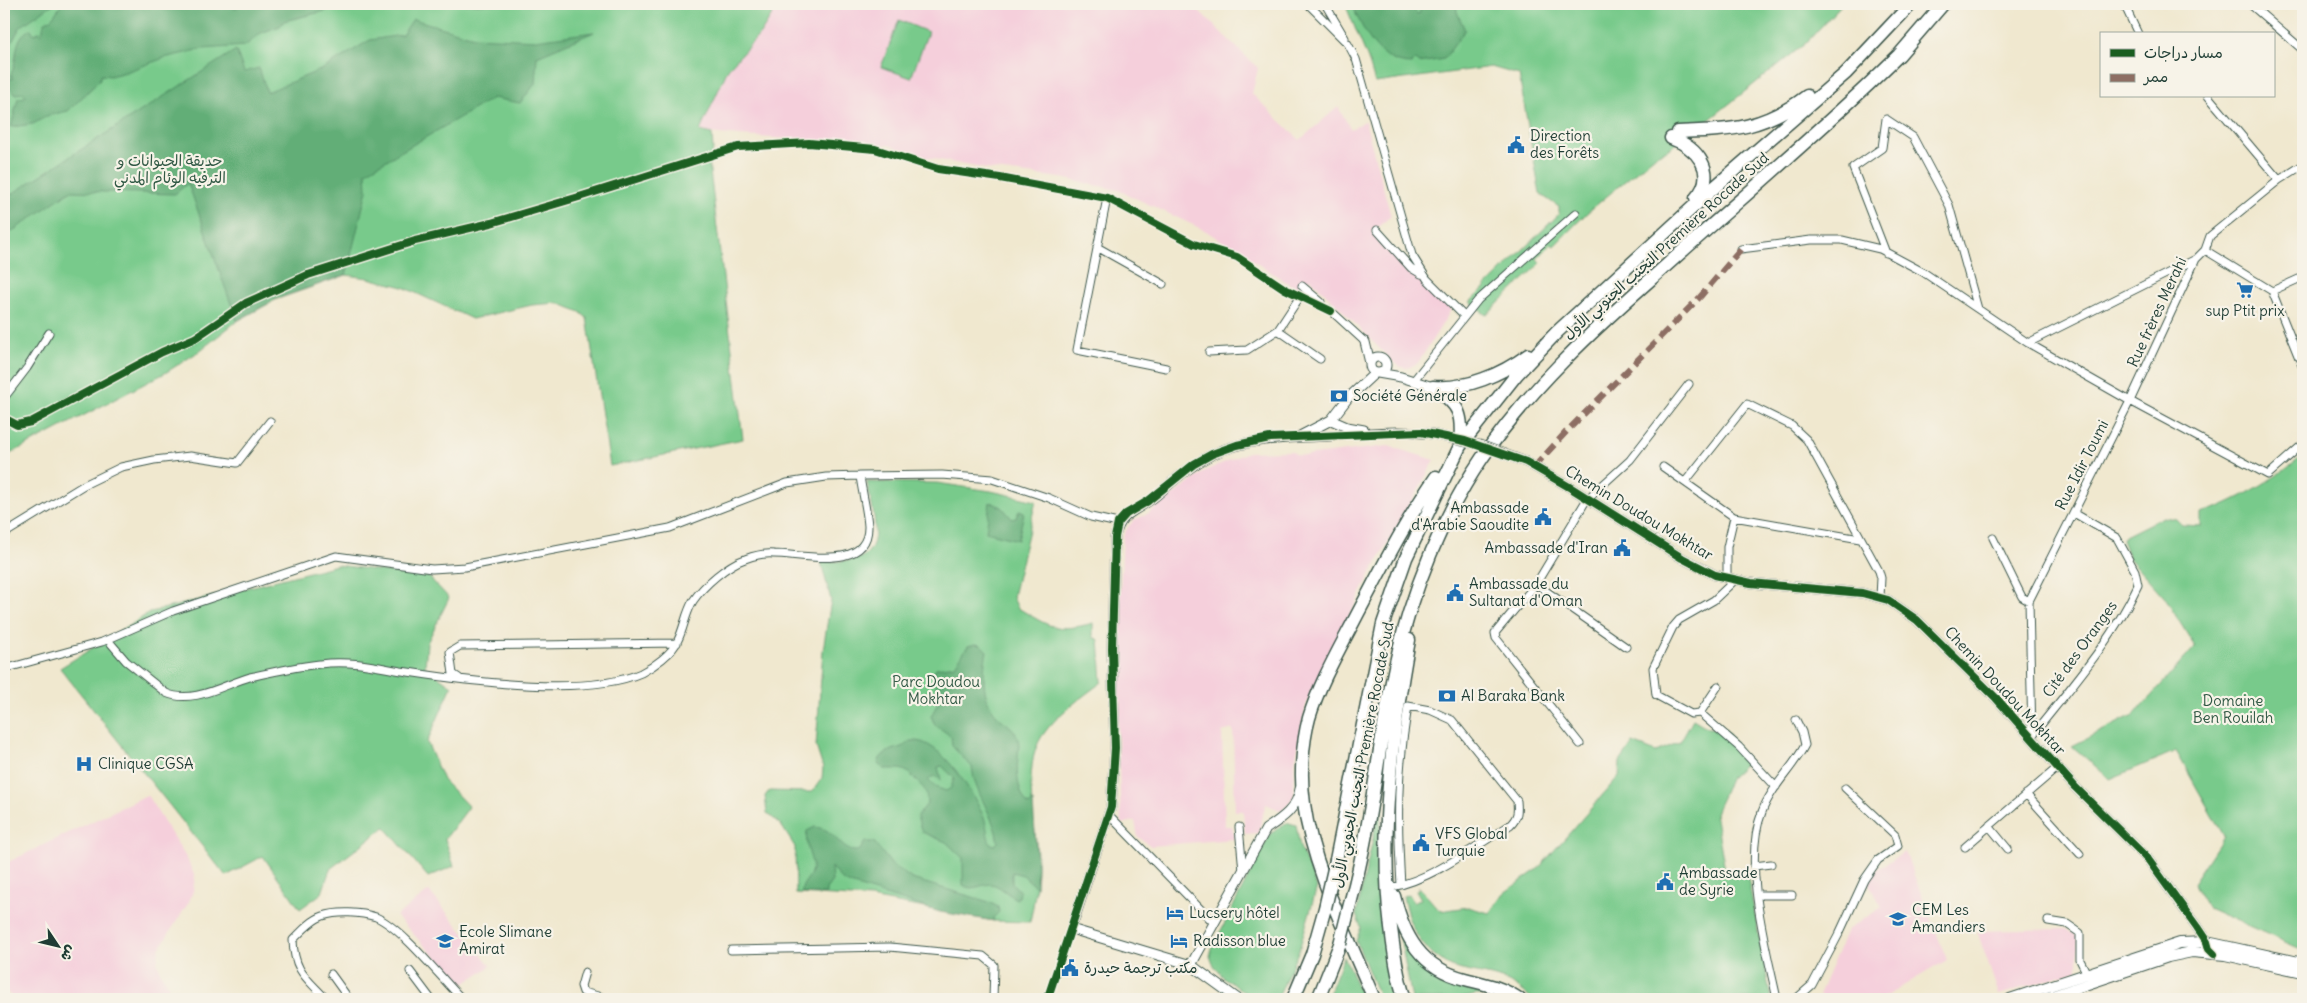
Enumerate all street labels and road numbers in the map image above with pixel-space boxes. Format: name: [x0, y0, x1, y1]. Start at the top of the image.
street label: التجنب الجنوبي الأول Première Rocade Sud: [1559, 148, 1775, 346]
street label: Rue frères Merahi: [2123, 254, 2190, 370]
street label: Rue Idir Toumi: [2051, 417, 2112, 513]
street label: Chemin Doudou Mokhtar: [1562, 461, 1717, 564]
street label: Cité des Oranges: [2038, 596, 2121, 701]
street label: التجنب الجنوبي الأول Première Rocade Sud: [1327, 620, 1402, 890]
street label: Chemin Doudou Mokhtar: [1941, 622, 2070, 759]

